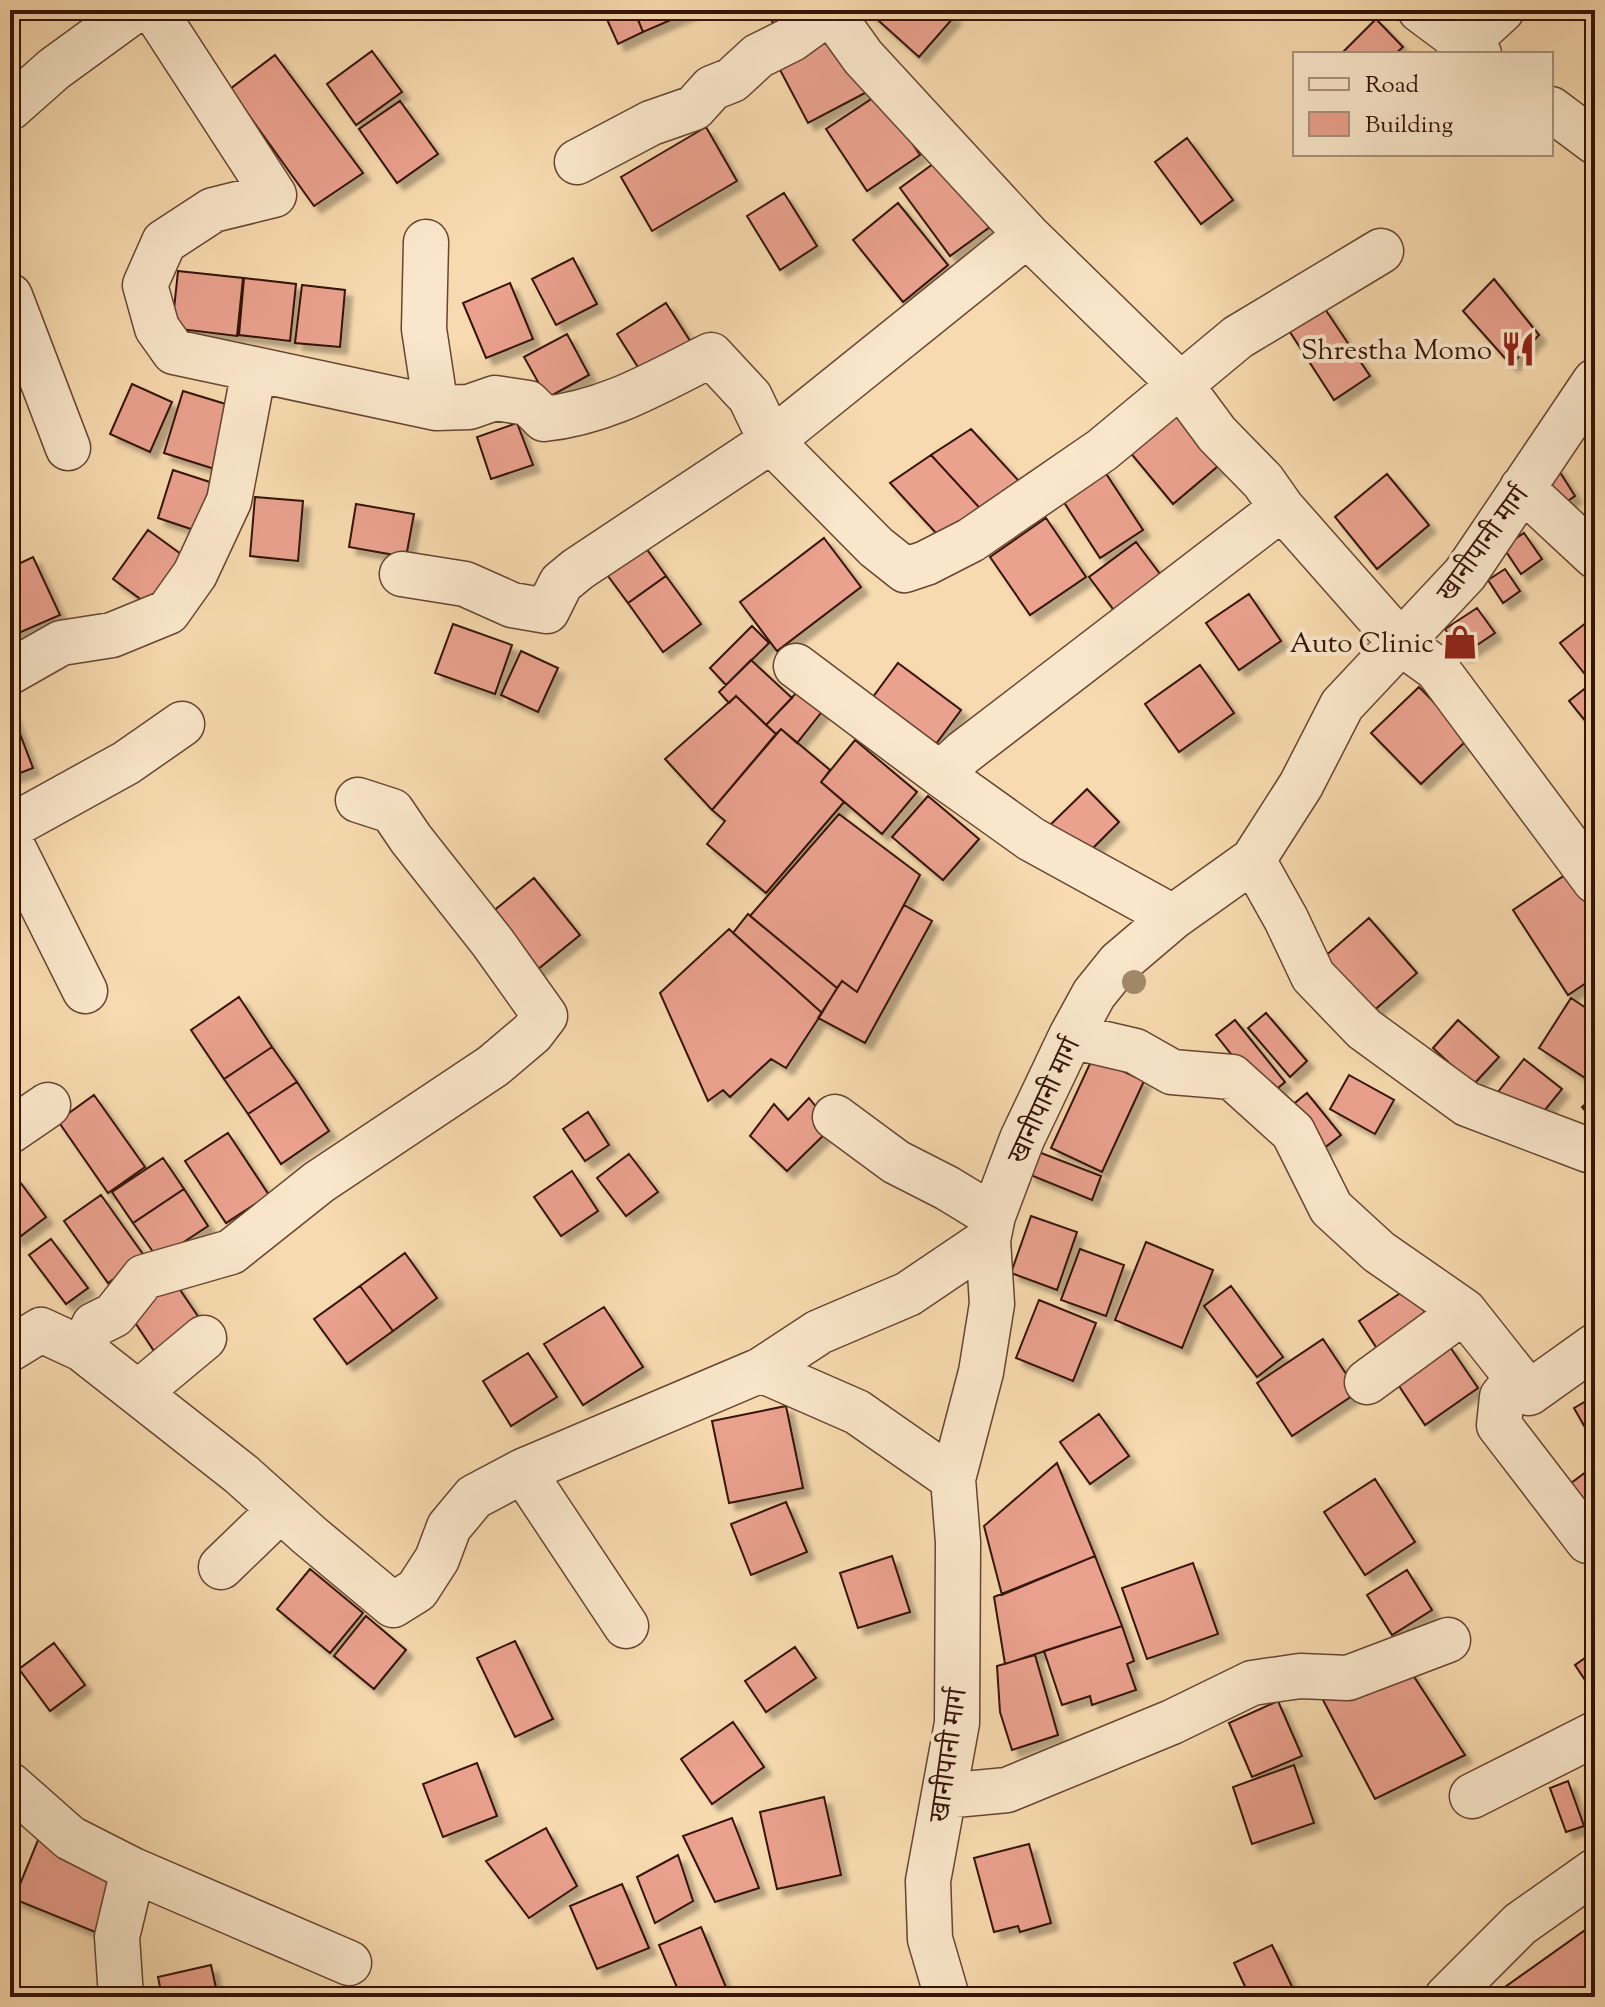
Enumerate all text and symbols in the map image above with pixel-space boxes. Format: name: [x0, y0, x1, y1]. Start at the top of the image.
legend: [1293, 52, 1553, 156]
text: Road: [1365, 69, 1419, 103]
text: Building: [1365, 109, 1454, 143]
restaurant icon: Shrestha Momo: [1499, 330, 1537, 368]
place label: Shrestha Momo: [1301, 332, 1492, 372]
street label: खानीपानी मार्ग: [1428, 478, 1541, 613]
shop icon: Auto Clinic: [1441, 623, 1479, 661]
place label: Auto Clinic: [1290, 625, 1434, 665]
street label: खानीपानी मार्ग: [998, 1031, 1093, 1172]
street label: खानीपानी मार्ग: [921, 1685, 979, 1827]

